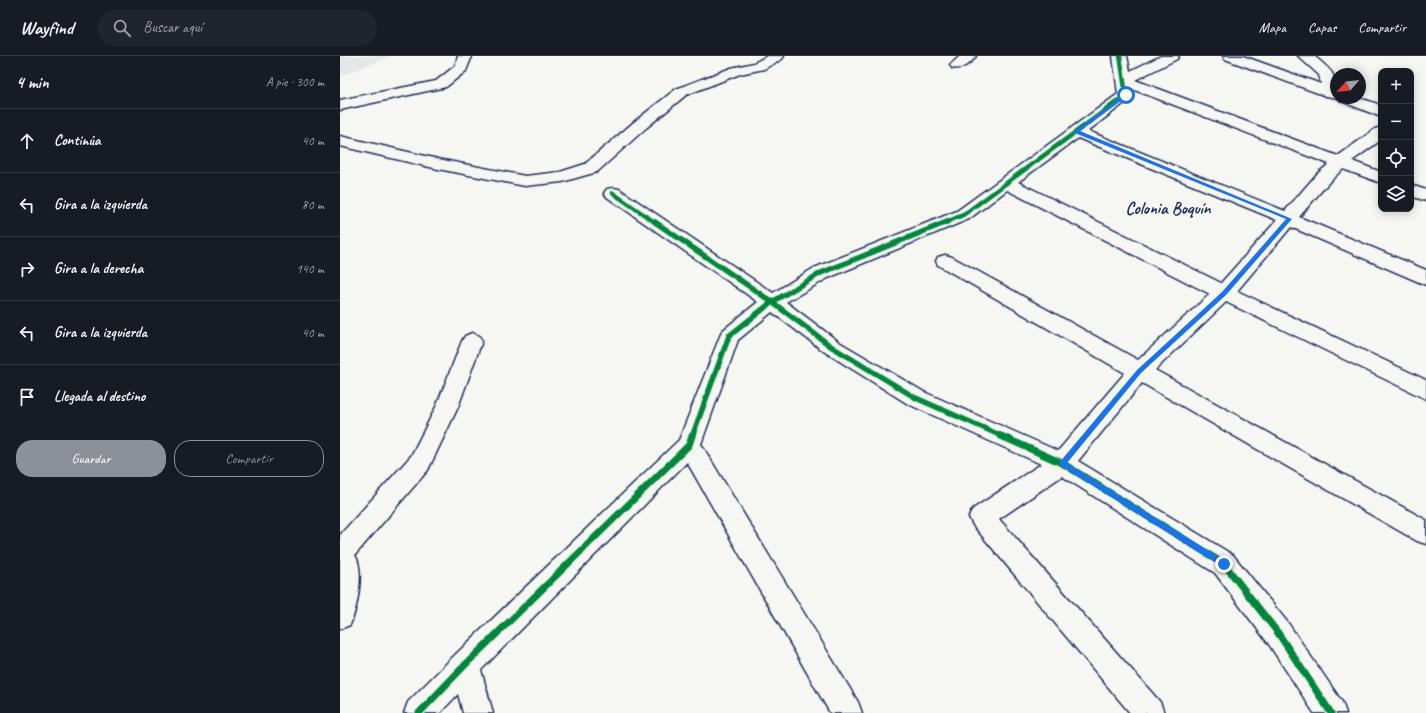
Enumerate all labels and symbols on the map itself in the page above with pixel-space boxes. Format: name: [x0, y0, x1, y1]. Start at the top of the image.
north arrow: [1330, 68, 1366, 104]
route start: [1117, 86, 1135, 104]
district label: Colonia Boquín: [1126, 198, 1212, 219]
route end: [1215, 555, 1233, 573]

